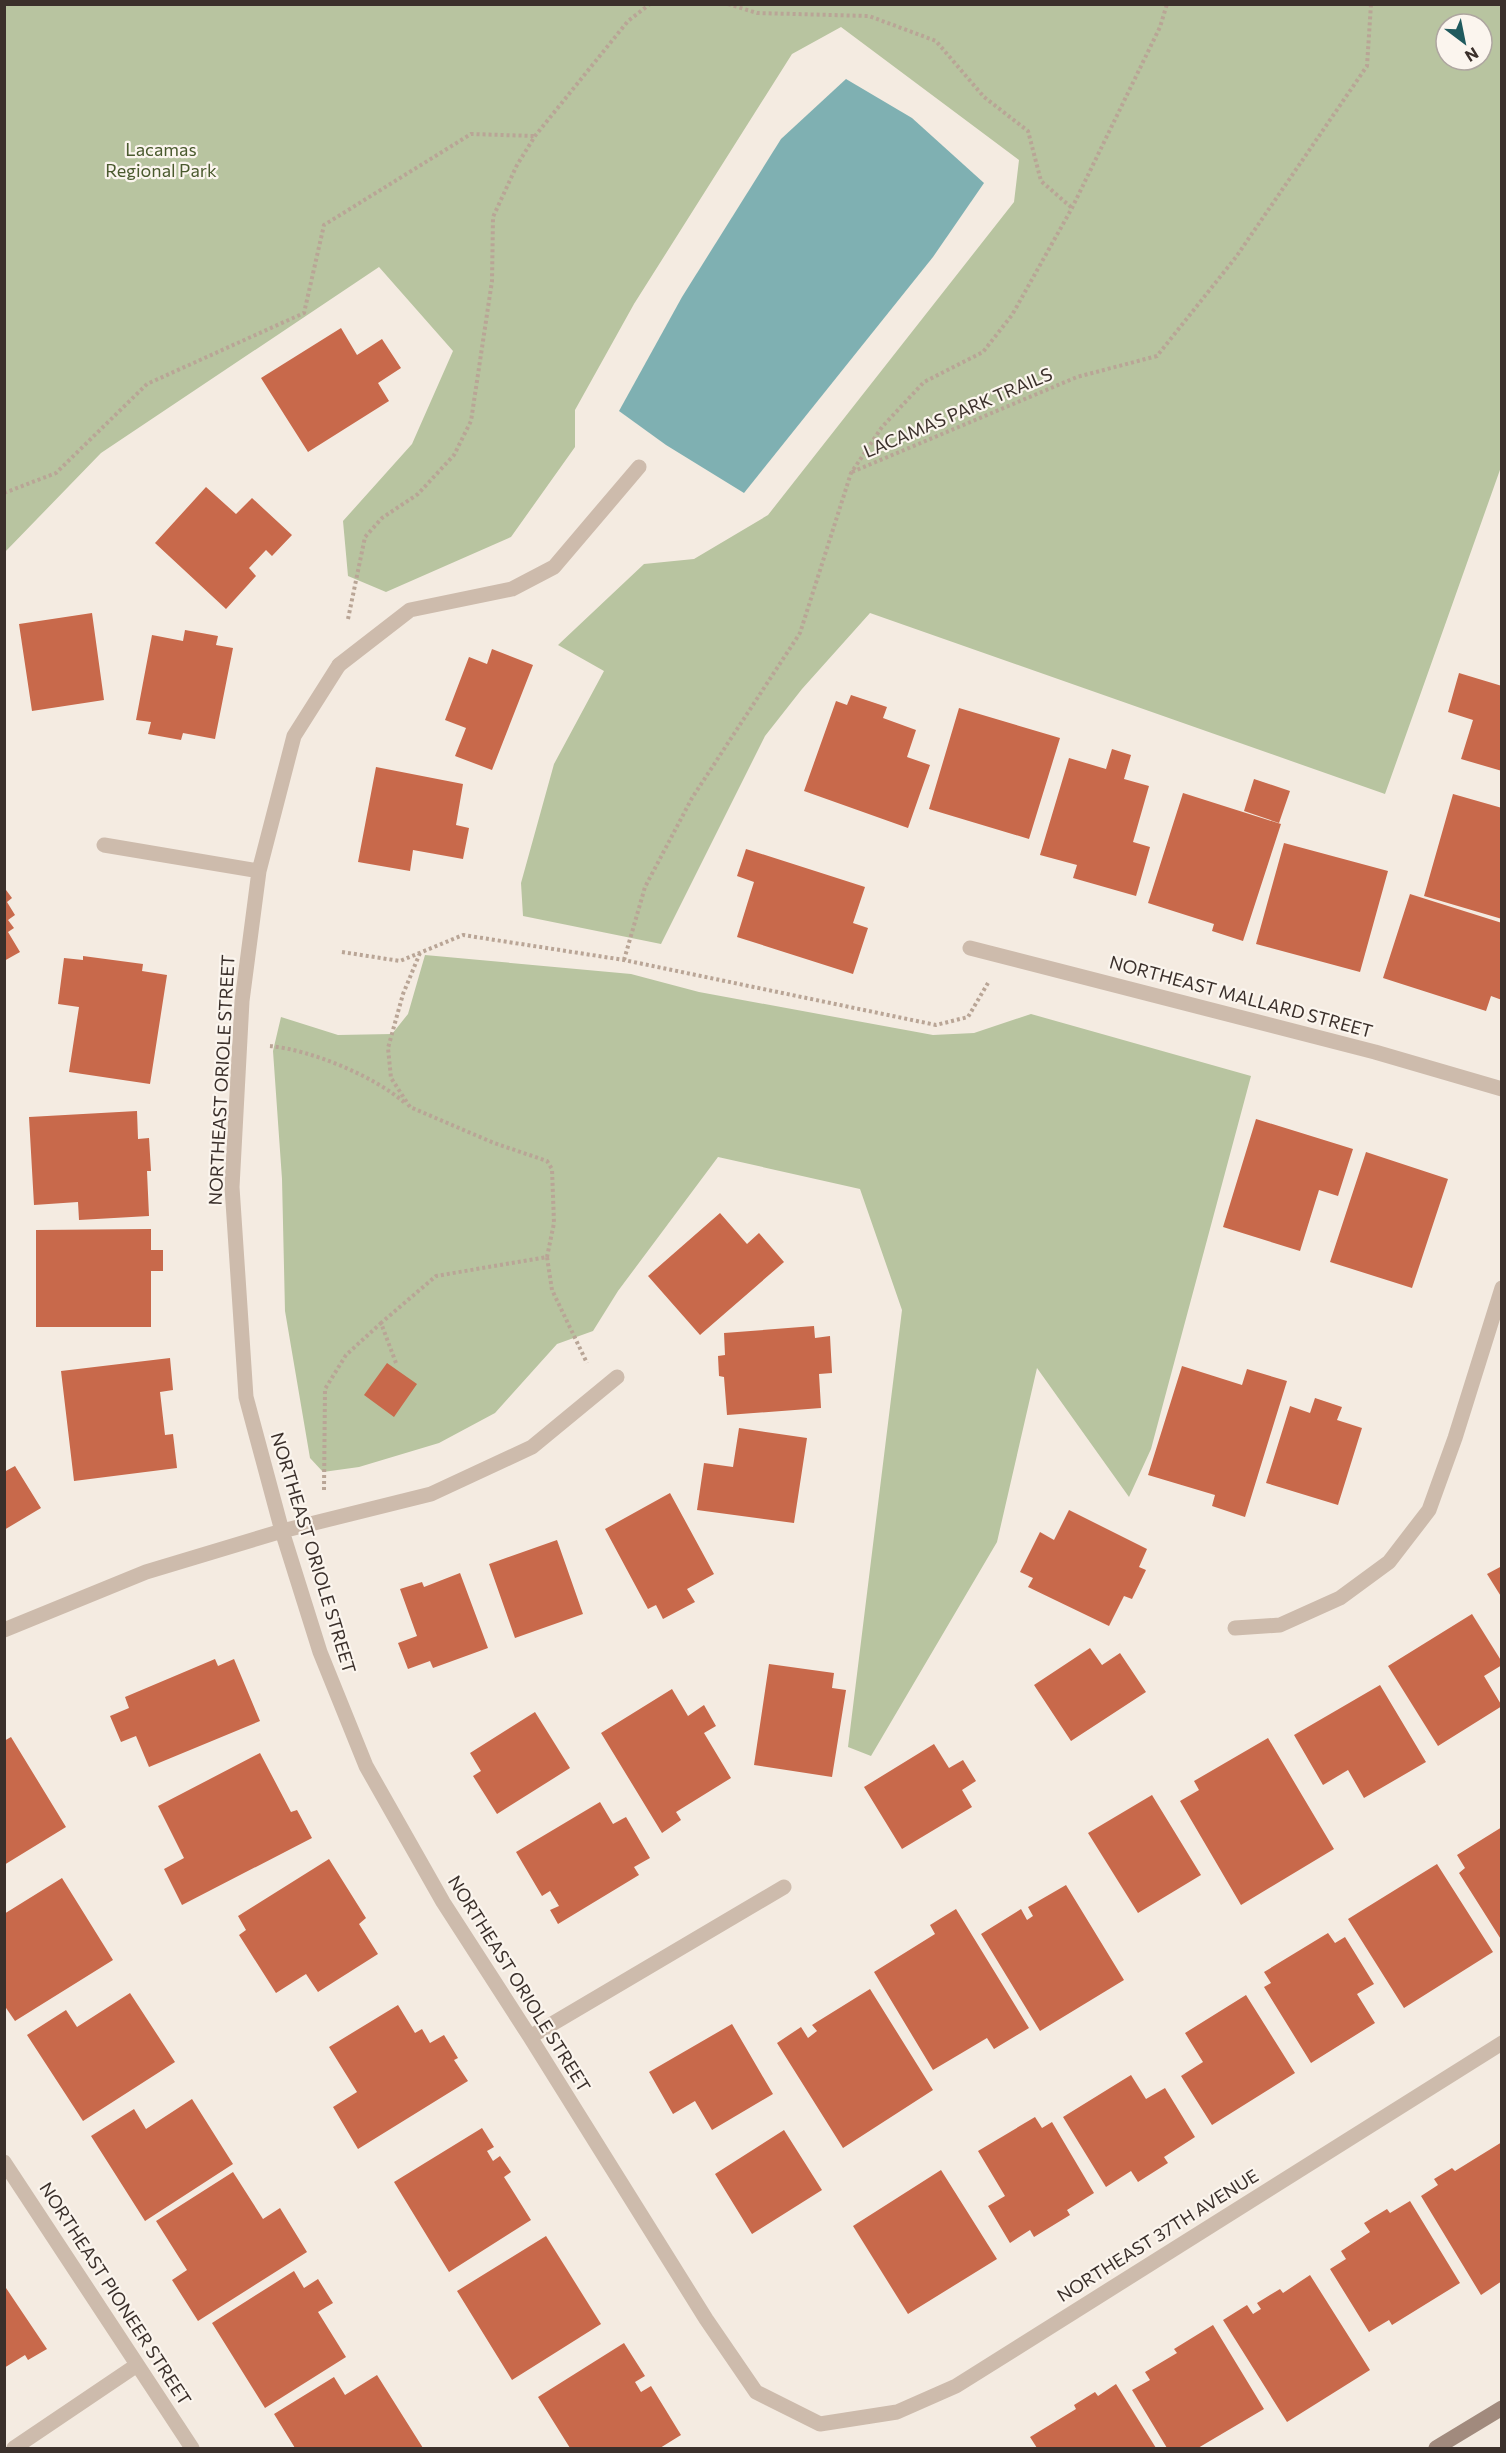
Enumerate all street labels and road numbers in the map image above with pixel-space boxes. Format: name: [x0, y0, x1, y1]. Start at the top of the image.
street label: LACAMAS PARK TRAILS: [860, 362, 1055, 462]
street label: NORTHEAST MALLARD STREET: [1107, 950, 1375, 1042]
street label: NORTHEAST ORIOLE STREET: [203, 954, 239, 1206]
street label: NORTHEAST ORIOLE STREET: [267, 1429, 361, 1676]
street label: NORTHEAST ORIOLE STREET: [444, 1871, 596, 2096]
street label: NORTHEAST 37TH AVENUE: [1053, 2164, 1262, 2306]
street label: NORTHEAST PIONEER STREET: [35, 2178, 196, 2409]

